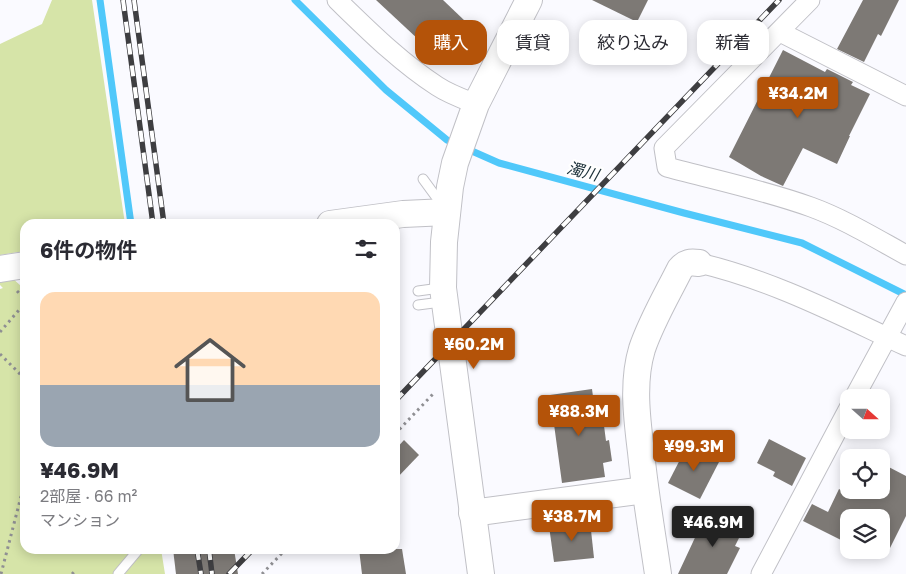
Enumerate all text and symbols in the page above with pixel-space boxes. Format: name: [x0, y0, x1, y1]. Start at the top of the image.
chip: 購入: [415, 20, 487, 65]
chip: 賃貸: [497, 20, 569, 65]
chip: 絞り込み: [579, 20, 687, 65]
chip: 新着: [697, 20, 769, 65]
pin: ¥34.2M: [757, 76, 839, 119]
text: ¥34.2M: [768, 83, 828, 103]
water label: 濁川: [565, 157, 603, 185]
icon: filters: [352, 235, 380, 263]
text: 6件の物件: [40, 237, 137, 263]
icon: home: [165, 325, 255, 415]
pin: ¥60.2M: [433, 328, 515, 370]
text: ¥60.2M: [444, 334, 504, 354]
north arrow: [840, 389, 890, 439]
map controls: [840, 389, 890, 559]
pin: ¥88.3M: [538, 394, 620, 437]
text: ¥88.3M: [549, 401, 609, 421]
pin: ¥99.3M: [653, 430, 735, 472]
text: ¥99.3M: [664, 436, 724, 456]
button: locate: [840, 449, 890, 499]
text: ¥46.9M: [40, 457, 119, 483]
text: 2部屋 · 66 m²: [40, 486, 137, 506]
pin: ¥38.7M: [531, 500, 613, 542]
text: ¥38.7M: [543, 506, 601, 526]
pin: ¥46.9M: [672, 506, 754, 548]
button: layers: [840, 509, 890, 559]
text: マンション: [40, 510, 120, 530]
text: ¥46.9M: [683, 512, 743, 532]

